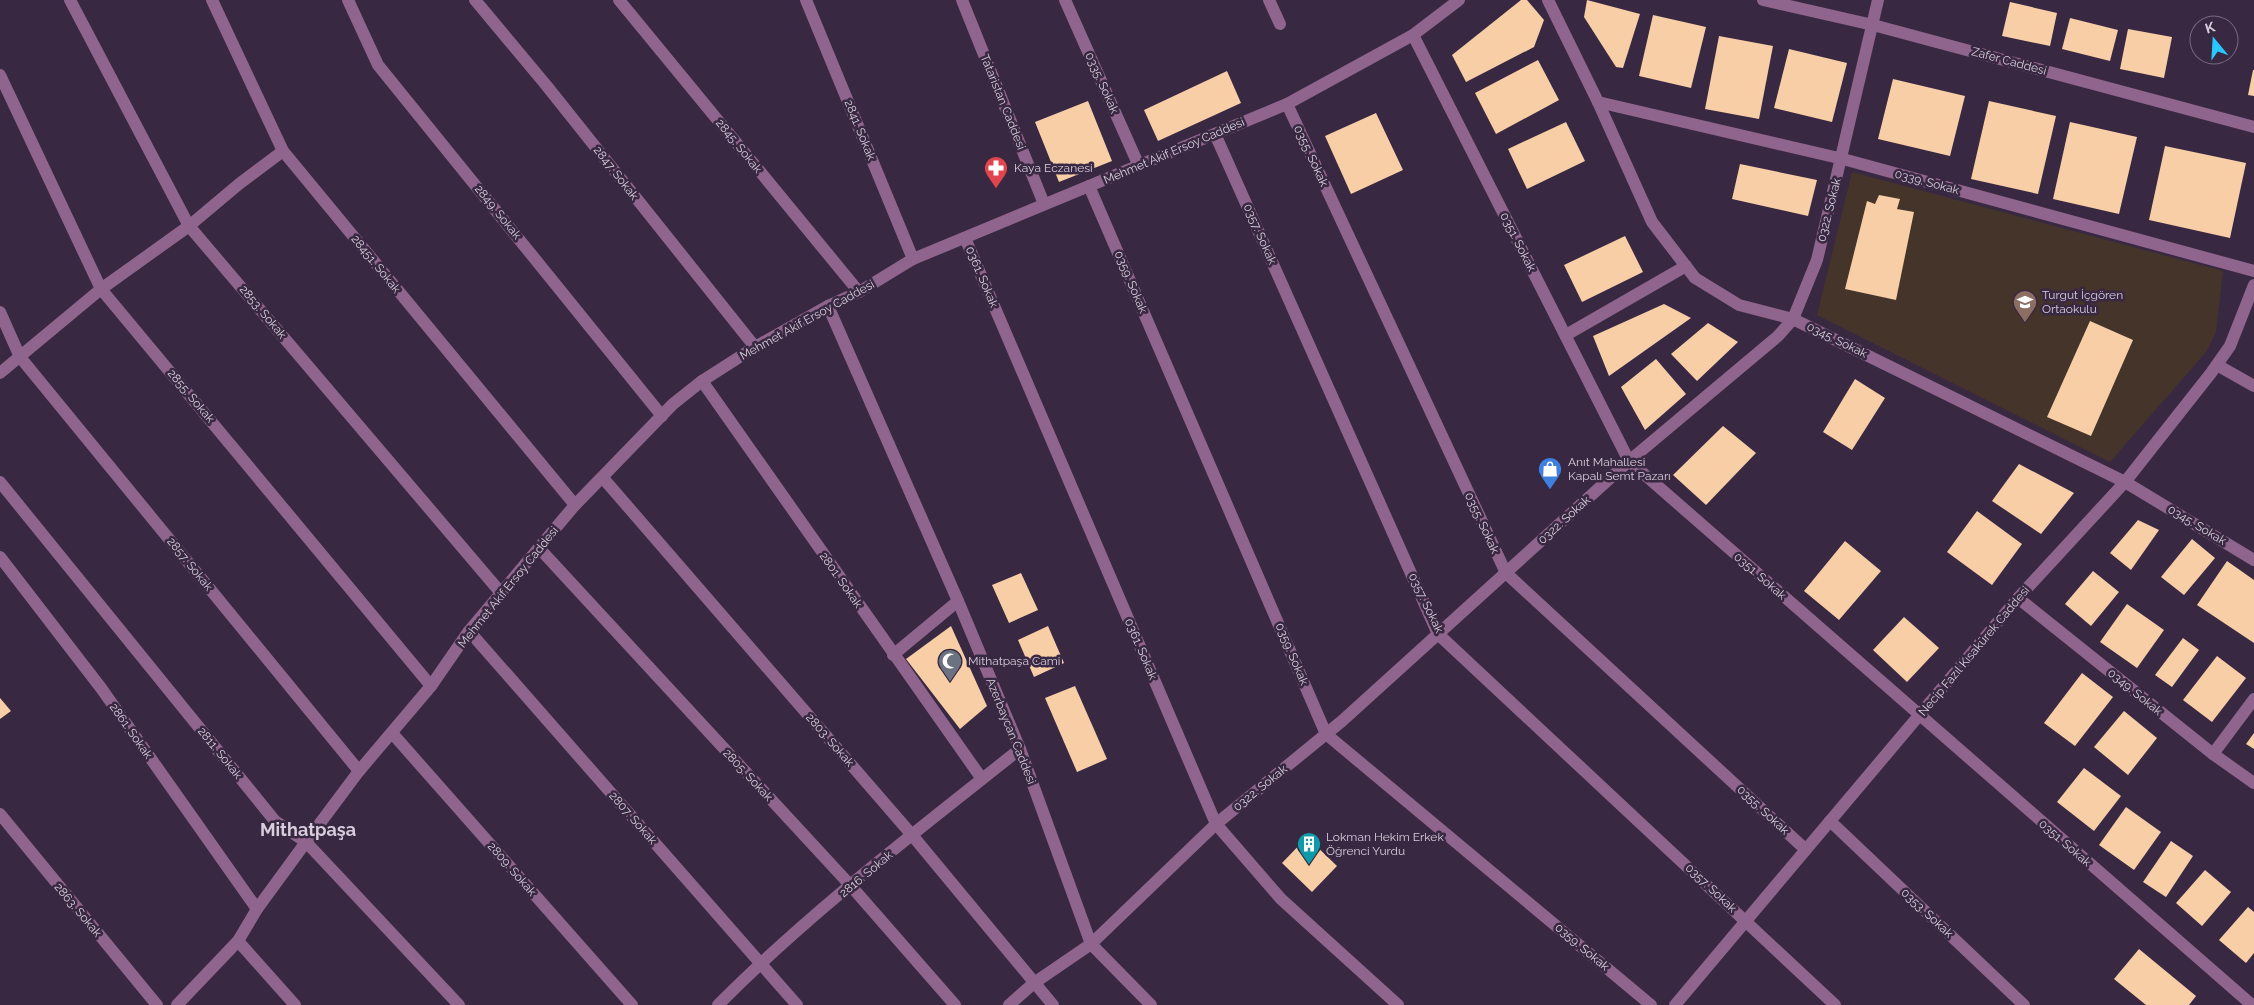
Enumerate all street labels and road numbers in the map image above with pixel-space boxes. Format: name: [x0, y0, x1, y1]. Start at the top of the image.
street label: Zafer Caddesi: [1970, 44, 2048, 78]
street label: 0335. Sokak: [1082, 50, 1122, 116]
street label: Tataristan Caddesi: [977, 52, 1029, 152]
street label: 2841. Sokak: [842, 98, 879, 163]
street label: Mehmet Akif Ersoy Caddesi: [1101, 115, 1247, 187]
street label: 2845. Sokak: [713, 116, 765, 176]
street label: 0355. Sokak: [1291, 123, 1332, 189]
street label: 2847. Sokak: [591, 143, 642, 203]
street label: 0339. Sokak: [1893, 167, 1961, 197]
street label: 0322. Sokak: [1814, 176, 1844, 243]
street label: 2849. Sokak: [472, 182, 525, 243]
street label: 0357. Sokak: [1240, 202, 1280, 267]
street label: 0351. Sokak: [1497, 210, 1539, 274]
street label: 28451. Sokak: [348, 232, 404, 296]
street label: 0361. Sokak: [963, 244, 1001, 310]
street label: 0359. Sokak: [1112, 249, 1151, 316]
street label: Mehmet Akif Ersoy Caddesi: [737, 277, 877, 363]
street label: 2853. Sokak: [237, 282, 290, 342]
street label: 0345. Sokak: [1804, 319, 1870, 361]
street label: 2855. Sokak: [165, 366, 218, 426]
street label: 0355. Sokak: [1462, 490, 1503, 556]
street label: 0322. Sokak: [1535, 493, 1593, 547]
street label: 0345. Sokak: [2165, 502, 2229, 548]
street label: Mehmet Akif Ersoy Caddesi: [455, 524, 561, 650]
street label: 2857. Sokak: [164, 535, 216, 594]
street label: 2801. Sokak: [817, 549, 866, 611]
street label: 0351. Sokak: [1731, 550, 1789, 603]
street label: 0357. Sokak: [1405, 571, 1447, 636]
street label: Necip Fazıl Kısakürek Caddesi: [1916, 583, 2032, 719]
street label: 0361. Sokak: [1122, 616, 1160, 682]
street label: 0359. Sokak: [1273, 621, 1312, 688]
street label: 0349. Sokak: [2105, 666, 2166, 719]
street label: Azerbaycan Caddesi: [983, 676, 1039, 786]
street label: 2861. Sokak: [107, 700, 156, 762]
street label: 2803. Sokak: [803, 710, 857, 770]
street label: 2811. Sokak: [195, 724, 246, 782]
street label: 2805. Sokak: [720, 746, 776, 804]
street label: 0322. Sokak: [1230, 762, 1290, 814]
street label: 0355. Sokak: [1734, 782, 1792, 838]
street label: 2807. Sokak: [606, 789, 660, 848]
street label: 0351. Sokak: [2036, 817, 2094, 870]
street label: 2809. Sokak: [485, 839, 540, 899]
street label: 2816. Sokak: [837, 847, 896, 900]
street label: 0357. Sokak: [1682, 861, 1740, 916]
street label: 2863. Sokak: [51, 880, 105, 940]
street label: 0353. Sokak: [1898, 885, 1956, 941]
street label: 0359. Sokak: [1552, 920, 1612, 974]

